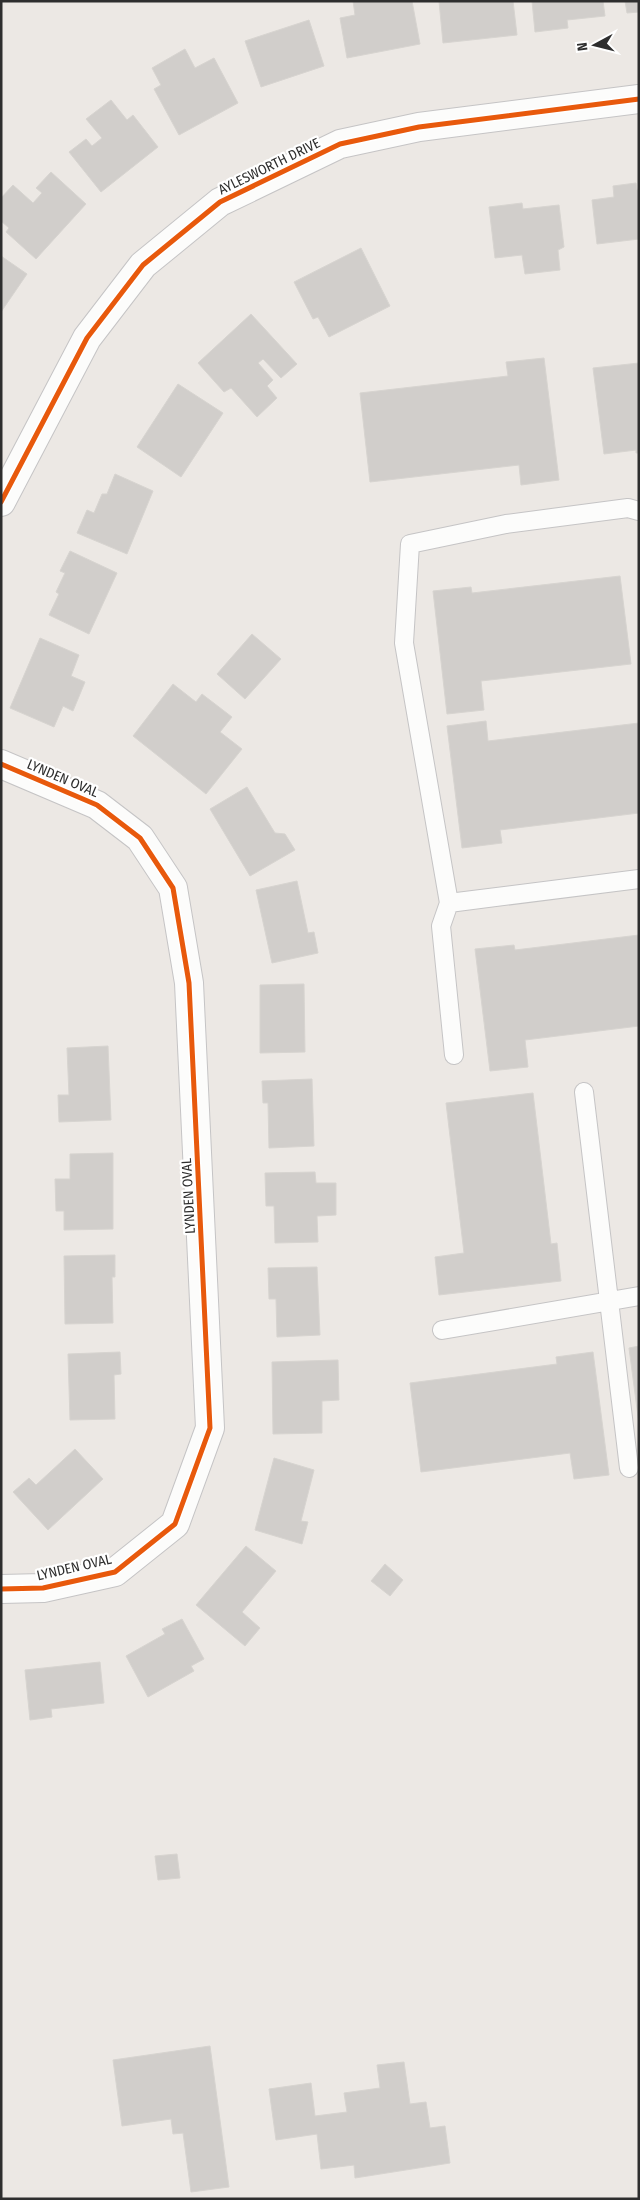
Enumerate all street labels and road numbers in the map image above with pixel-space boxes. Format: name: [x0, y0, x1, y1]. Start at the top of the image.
street label: AYLESWORTH DRIVE: [216, 134, 323, 198]
street label: LYNDEN OVAL: [24, 756, 101, 801]
street label: LYNDEN OVAL: [178, 1158, 199, 1234]
street label: LYNDEN OVAL: [35, 1551, 113, 1584]

